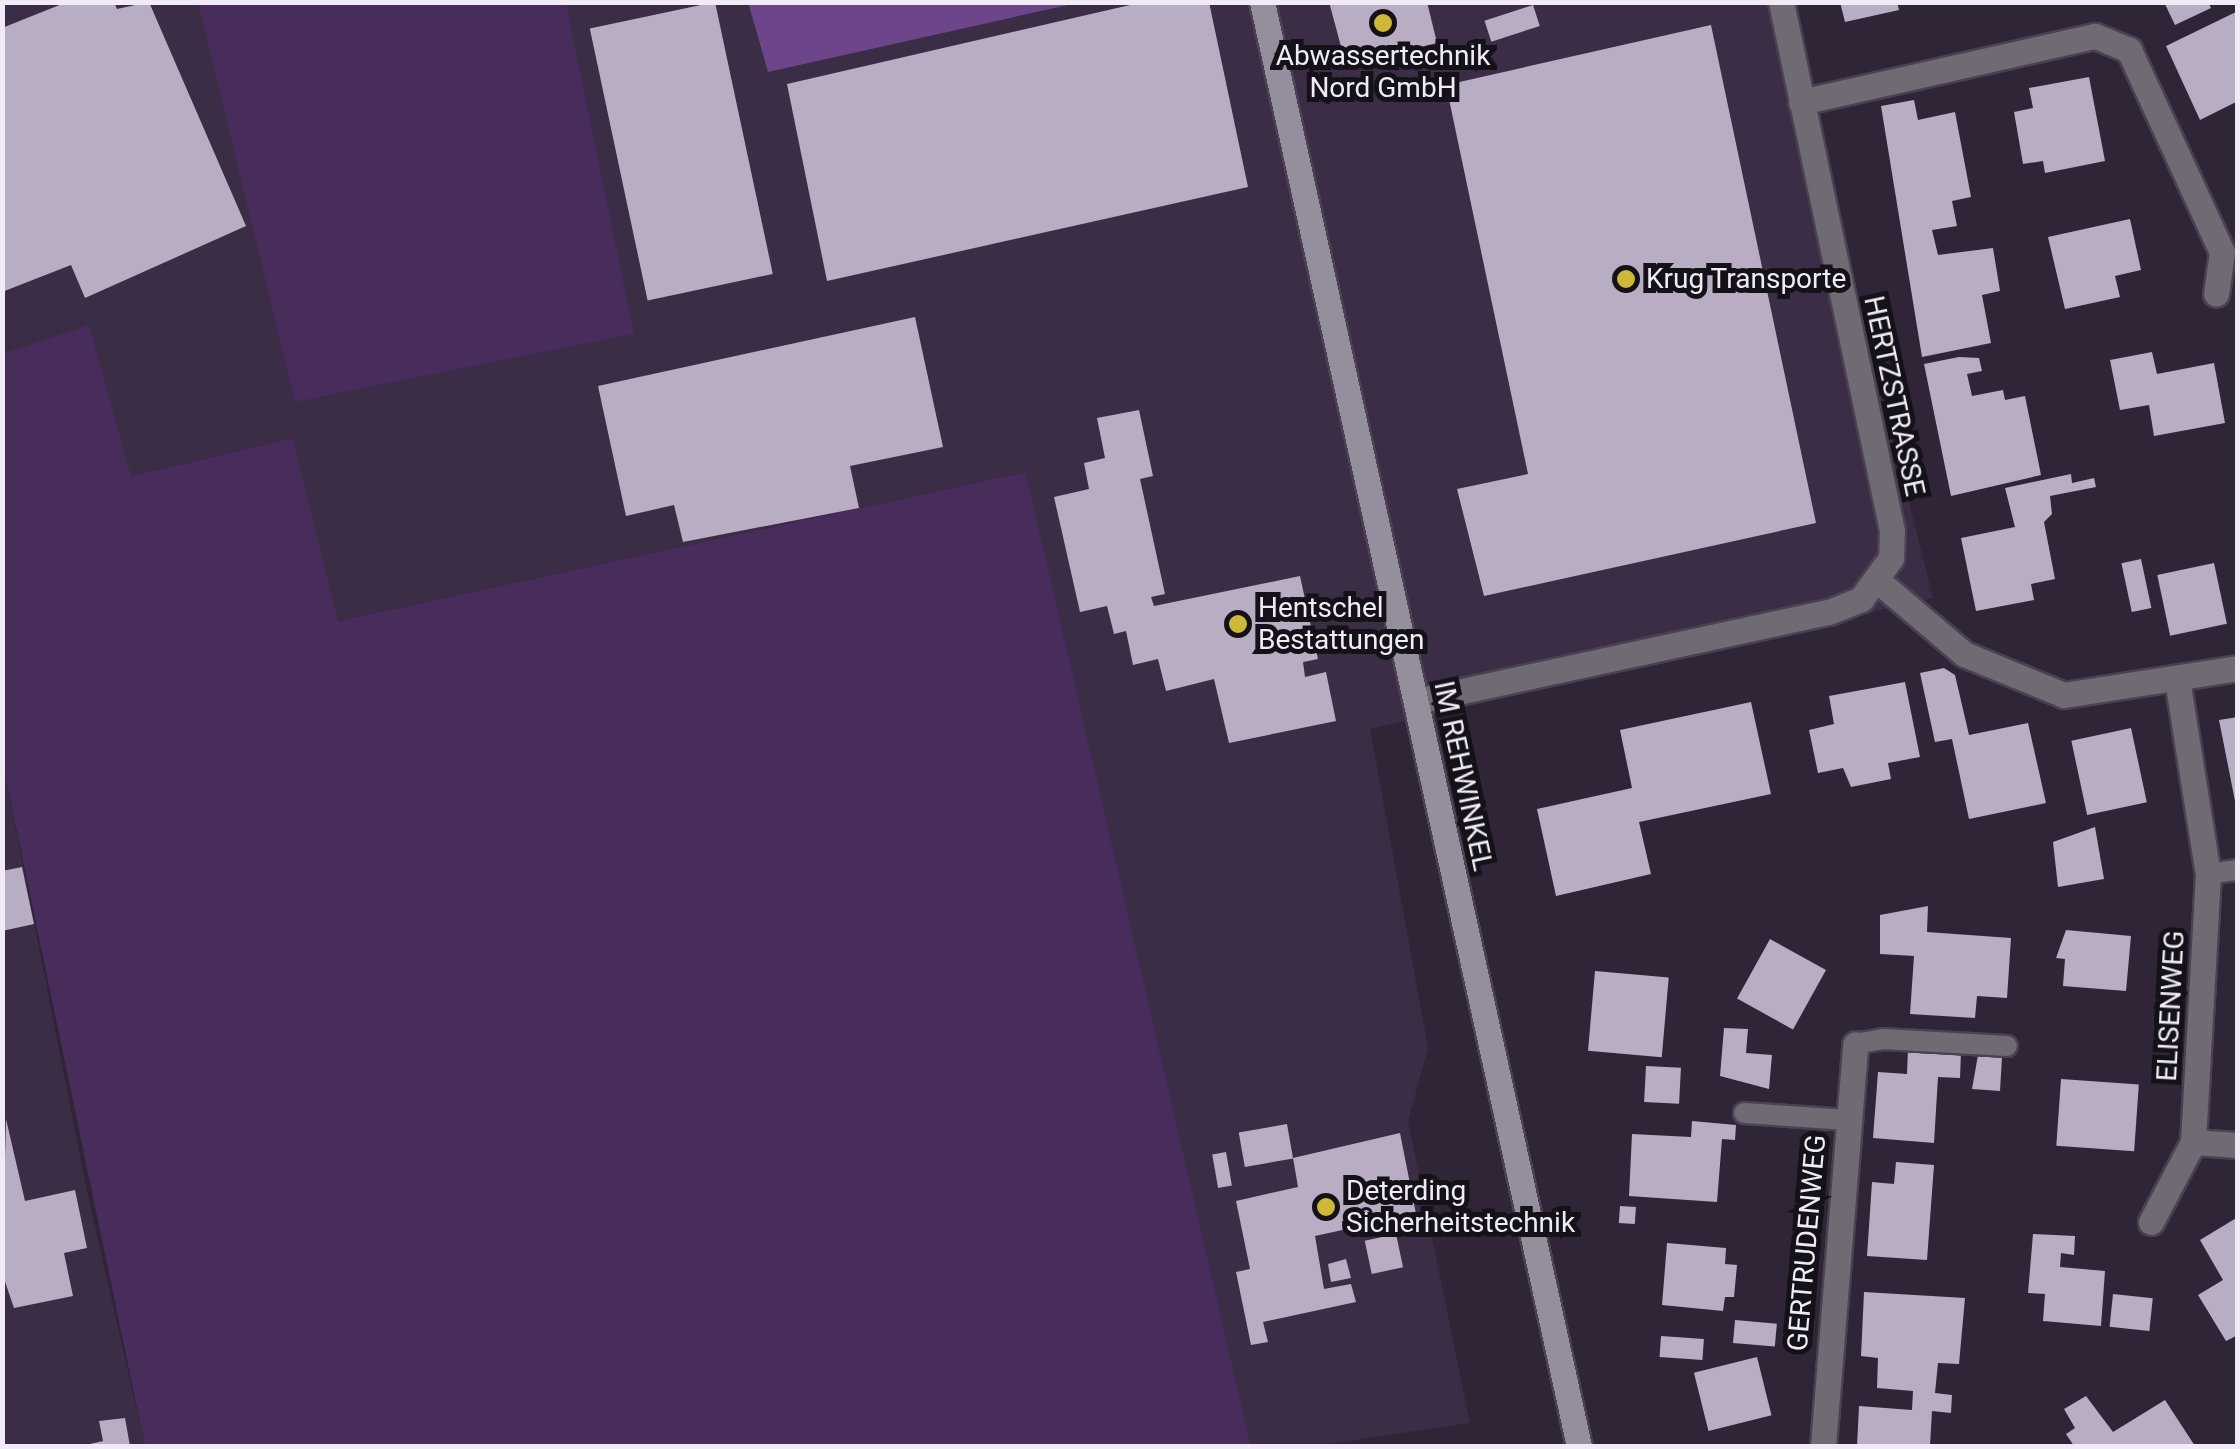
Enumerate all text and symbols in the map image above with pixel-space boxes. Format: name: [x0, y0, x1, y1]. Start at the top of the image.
marker: Abwassertechnik Nord GmbH: [1372, 12, 1394, 34]
place label: Abwassertechnik Nord GmbH: [1276, 39, 1490, 105]
place label: Krug Transporte: [1646, 262, 1847, 296]
marker: Krug Transporte: [1615, 268, 1637, 290]
street label: HERTZSTRASSE: [1856, 293, 1932, 499]
place label: Hentschel Bestattungen: [1258, 591, 1424, 657]
marker: Hentschel Bestattungen: [1227, 613, 1249, 635]
street label: IM REHWINKEL: [1426, 678, 1500, 874]
street label: ELISENWEG: [2150, 930, 2192, 1082]
street label: GERTRUDENWEG: [1781, 1133, 1833, 1353]
place label: Deterding Sicherheitstechnik: [1346, 1174, 1575, 1240]
marker: Deterding Sicherheitstechnik: [1315, 1196, 1337, 1218]

